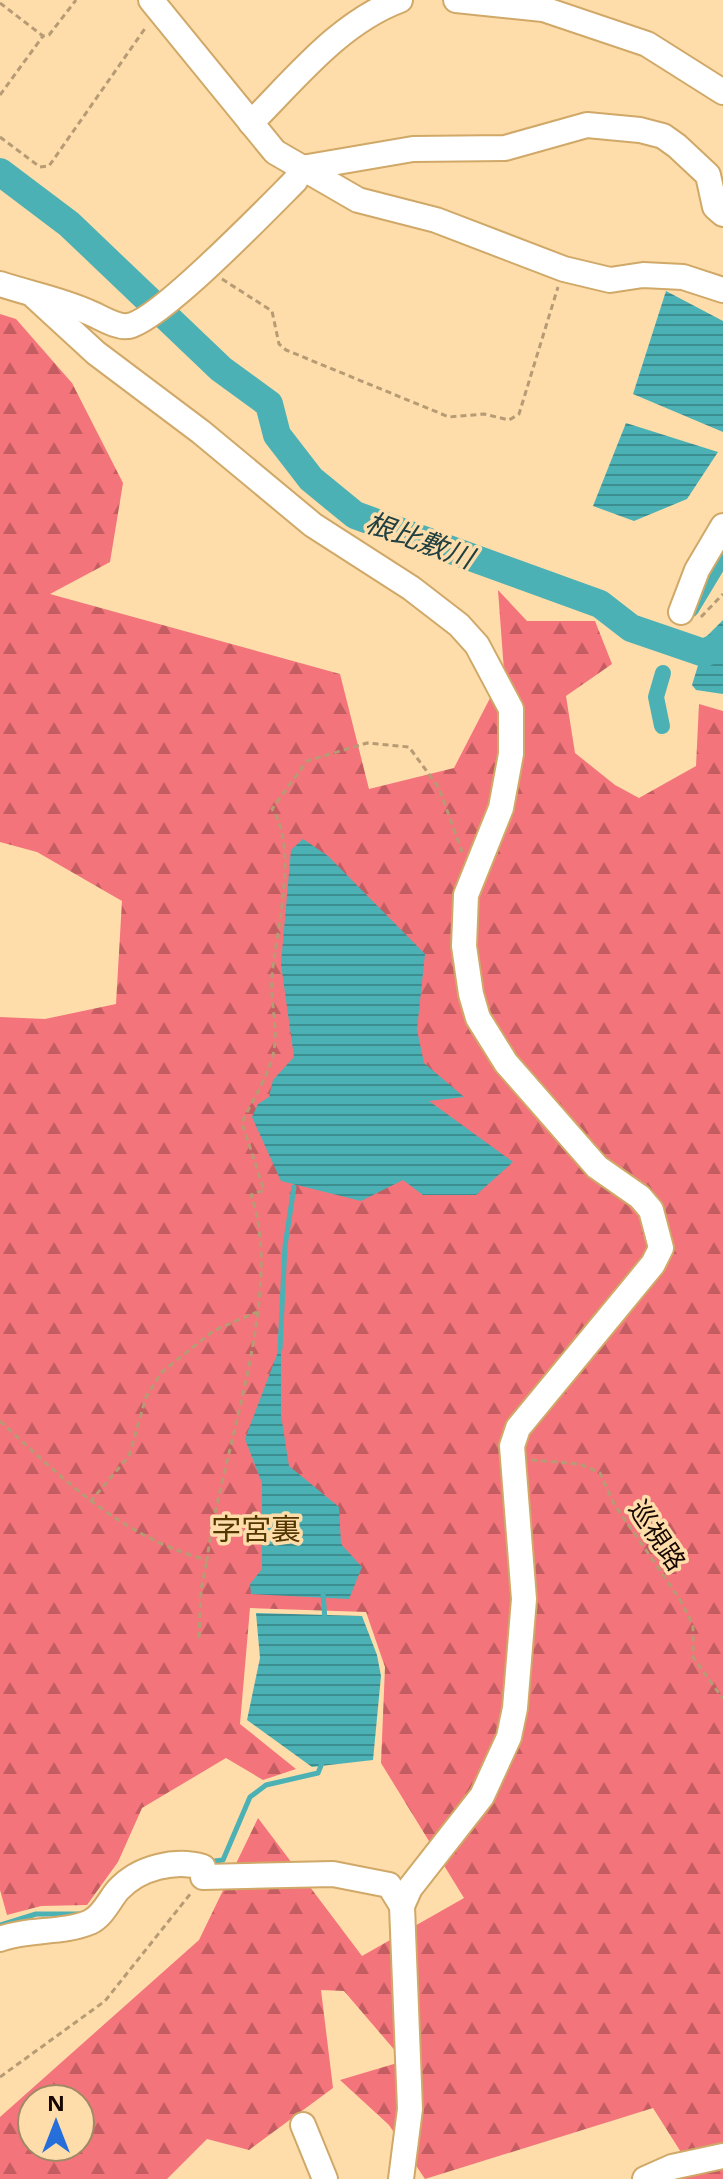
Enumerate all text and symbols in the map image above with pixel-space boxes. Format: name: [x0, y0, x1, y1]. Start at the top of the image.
water label: 根比敷川: [361, 502, 482, 577]
street label: 巡視路: [621, 1493, 695, 1577]
district label: 字宮裏: [211, 1508, 301, 1549]
north arrow: [16, 2083, 96, 2163]
text: N: [47, 2087, 65, 2117]

